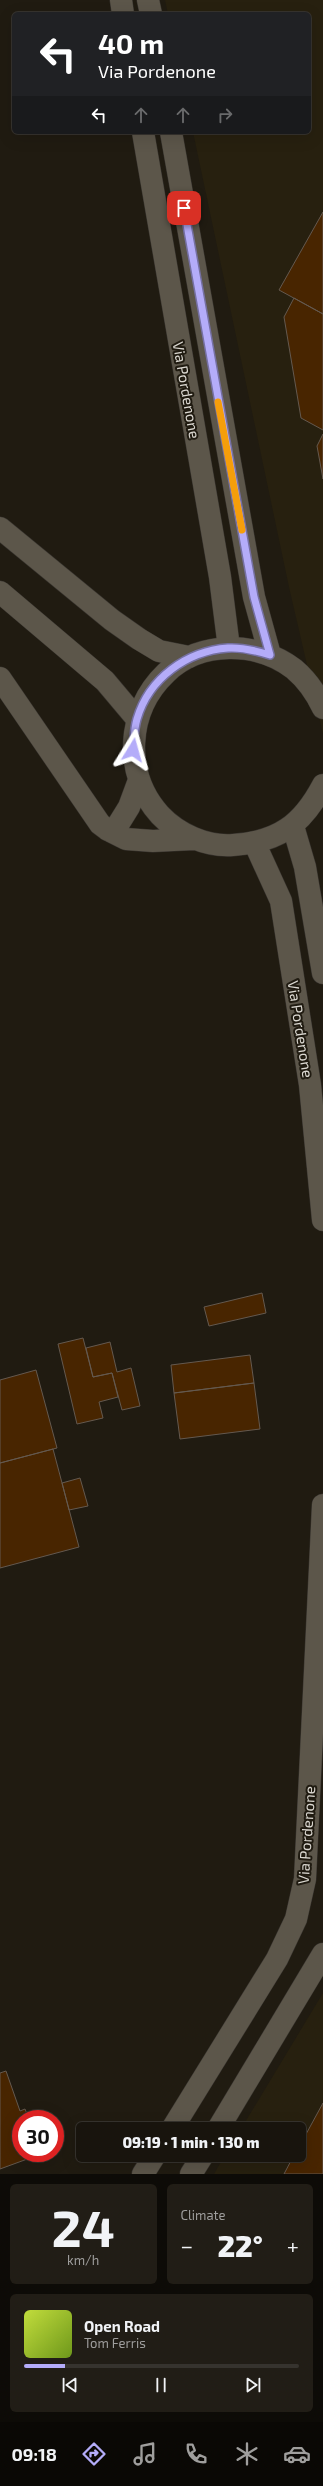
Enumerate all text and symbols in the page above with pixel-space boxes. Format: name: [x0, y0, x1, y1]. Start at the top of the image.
text: 40 m: [98, 26, 164, 60]
icon: left: [32, 28, 84, 80]
text: Via Pordenone: [98, 60, 216, 82]
icon: left: [88, 104, 110, 126]
icon: ahead: [130, 104, 152, 126]
icon: ahead: [172, 104, 194, 126]
icon: right: [214, 104, 236, 126]
pin: [167, 191, 201, 225]
icon: arrive: [173, 197, 195, 219]
street label: Via Pordenone: [170, 340, 204, 440]
position arrow: [112, 729, 154, 771]
street label: Via Pordenone: [284, 979, 318, 1079]
street label: Via Pordenone: [294, 1785, 318, 1885]
speed limit sign: 30: [12, 2110, 64, 2162]
text: 09:19 · 1 min · 130 m: [122, 2133, 260, 2151]
text: 24: [52, 2195, 115, 2257]
text: Climate: [181, 2207, 225, 2223]
text: 22°: [217, 2227, 263, 2263]
text: −: [181, 2232, 193, 2258]
text: +: [287, 2232, 299, 2258]
text: km/h: [67, 2252, 99, 2268]
text: Open Road: [84, 2317, 160, 2335]
text: Tom Ferris: [84, 2335, 146, 2351]
icon: previous: [59, 2374, 81, 2396]
icon: pause: [150, 2374, 172, 2396]
icon: next: [242, 2374, 264, 2396]
icon: directions: [80, 2440, 108, 2468]
icon: music: [131, 2440, 159, 2468]
icon: phone: [182, 2440, 210, 2468]
icon: climate: [233, 2440, 261, 2468]
icon: car: [283, 2440, 311, 2468]
text: 09:18: [11, 2443, 57, 2465]

